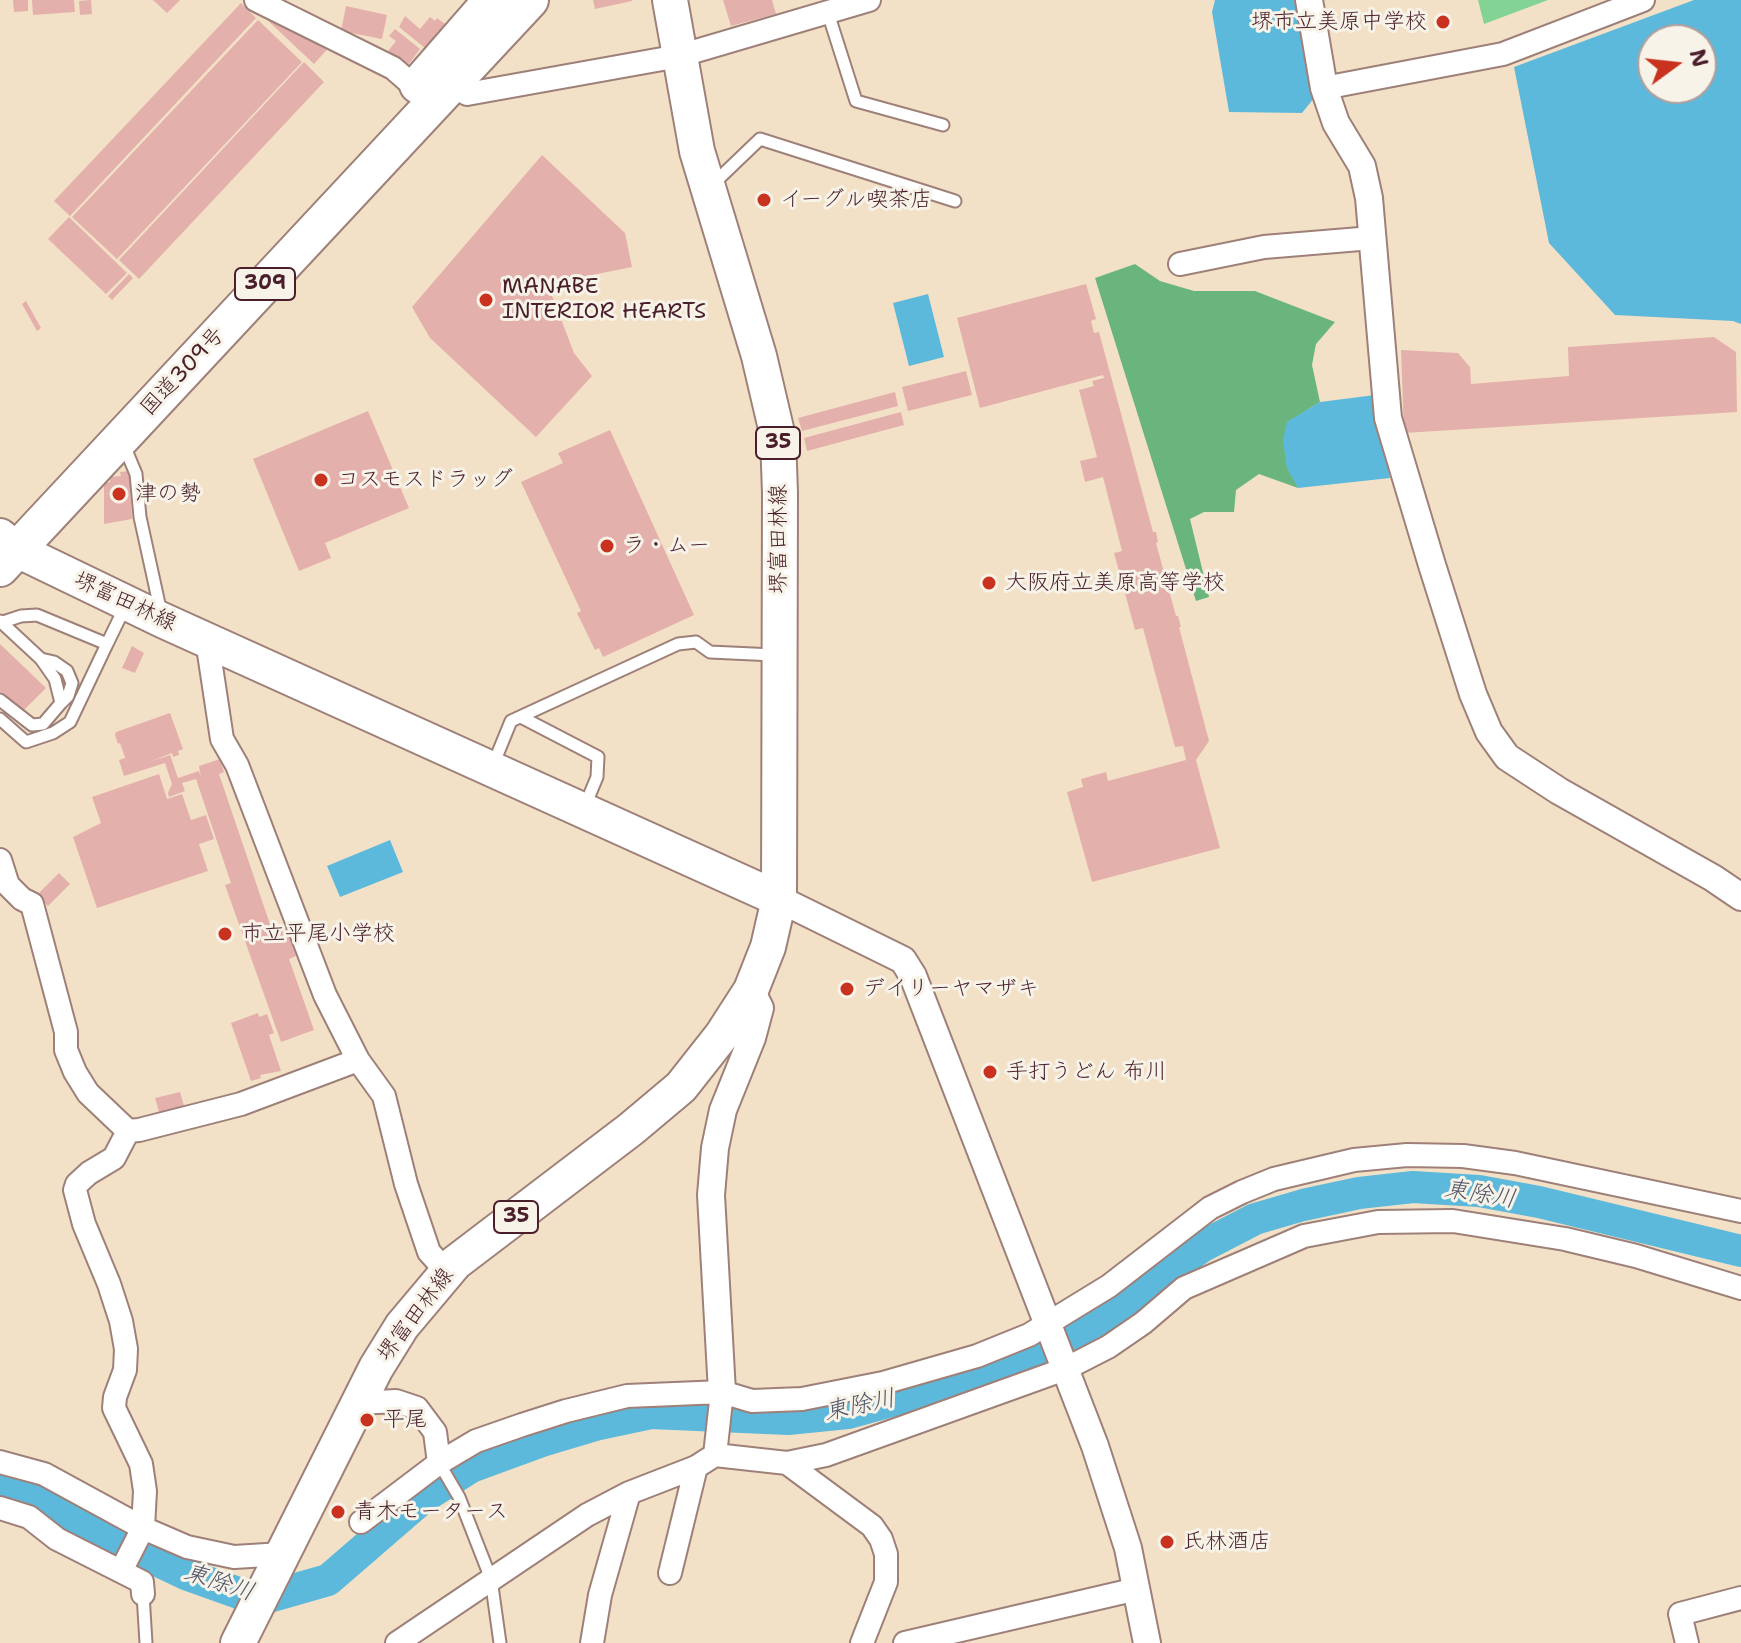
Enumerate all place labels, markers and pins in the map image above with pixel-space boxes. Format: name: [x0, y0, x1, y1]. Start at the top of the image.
place label: 堺市立美原中学校: [1251, 9, 1427, 35]
marker: 堺市立美原中学校: [1434, 13, 1452, 31]
place label: イーグル喫茶店: [780, 187, 932, 213]
marker: イーグル喫茶店: [755, 191, 773, 209]
place label: MANABE INTERIOR HEARTS: [502, 274, 706, 326]
marker: MANABE INTERIOR HEARTS: [477, 291, 495, 309]
place label: コスモスドラッグ: [337, 467, 513, 493]
marker: コスモスドラッグ: [312, 471, 330, 489]
place label: 津の勢: [135, 481, 201, 507]
marker: 津の勢: [110, 485, 128, 503]
place label: ラ・ムー: [623, 533, 710, 559]
marker: ラ・ムー: [598, 537, 616, 555]
place label: 大阪府立美原高等学校: [1005, 570, 1225, 596]
marker: 大阪府立美原高等学校: [980, 574, 998, 592]
place label: 市立平尾小学校: [241, 921, 395, 947]
marker: 市立平尾小学校: [216, 925, 234, 943]
place label: デイリーヤマザキ: [863, 976, 1039, 1002]
marker: デイリーヤマザキ: [838, 980, 856, 998]
place label: 手打うどん 布川: [1006, 1059, 1168, 1085]
marker: 手打うどん 布川: [981, 1063, 999, 1081]
place label: 平尾: [383, 1407, 427, 1433]
marker: 平尾: [358, 1411, 376, 1429]
place label: 青木モータース: [354, 1499, 508, 1525]
marker: 青木モータース: [329, 1503, 347, 1521]
place label: 氏林酒店: [1183, 1529, 1271, 1555]
marker: 氏林酒店: [1158, 1533, 1176, 1551]

